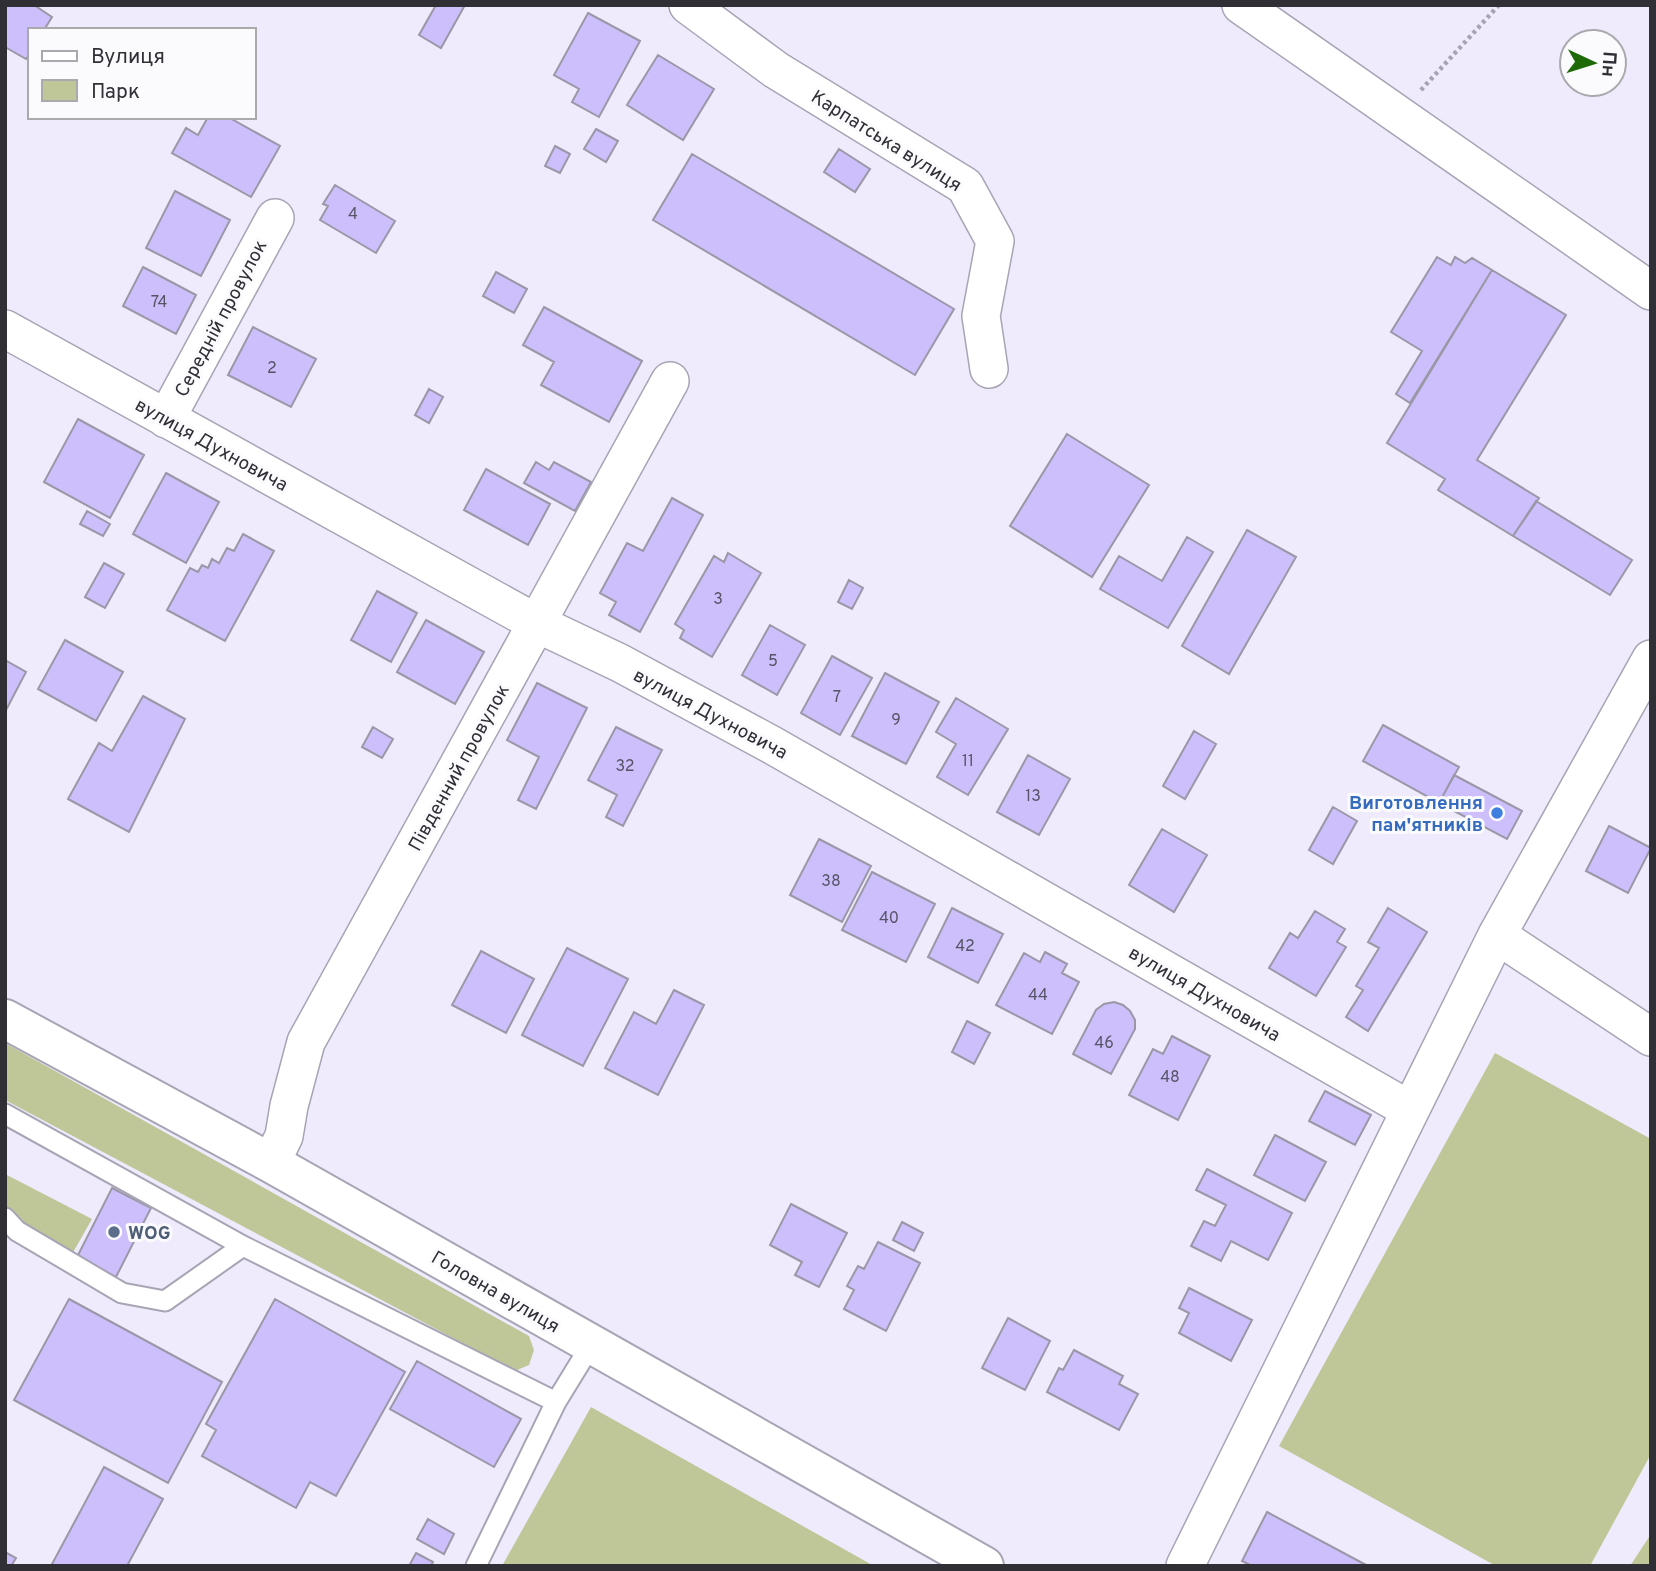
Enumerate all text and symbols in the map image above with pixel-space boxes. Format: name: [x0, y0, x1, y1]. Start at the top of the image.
legend: [28, 28, 256, 119]
north arrow: [1558, 28, 1628, 98]
text: Вулиця: [91, 44, 165, 71]
text: Пн: [1595, 50, 1621, 78]
text: Парк: [91, 79, 140, 106]
street label: Карпатська вулиця: [806, 86, 966, 198]
house number: 4: [348, 205, 358, 225]
street label: Середній провулок: [170, 236, 273, 402]
house number: 74: [151, 293, 167, 313]
house number: 2: [267, 359, 277, 379]
street label: вулиця Духновича: [130, 394, 292, 498]
house number: 3: [713, 590, 723, 610]
house number: 5: [768, 652, 778, 672]
street label: вулиця Духновича: [629, 664, 791, 766]
street label: Південний провулок: [404, 680, 516, 856]
house number: 7: [833, 688, 841, 708]
house number: 9: [891, 711, 901, 731]
house number: 11: [962, 752, 974, 772]
house number: 32: [615, 757, 635, 777]
house number: 13: [1025, 787, 1041, 807]
place label: Виготовлення пам'ятників: [1349, 792, 1483, 838]
marker: Виготовлення пам'ятників: [1489, 805, 1505, 821]
house number: 38: [821, 872, 841, 892]
house number: 40: [879, 909, 899, 929]
house number: 42: [955, 937, 975, 957]
street label: вулиця Духновича: [1124, 941, 1284, 1048]
house number: 44: [1028, 986, 1048, 1006]
house number: 46: [1094, 1034, 1114, 1054]
house number: 48: [1160, 1068, 1180, 1088]
place label: WOG: [128, 1222, 171, 1246]
marker: WOG: [106, 1224, 122, 1240]
street label: Головна вулиця: [427, 1246, 563, 1339]

